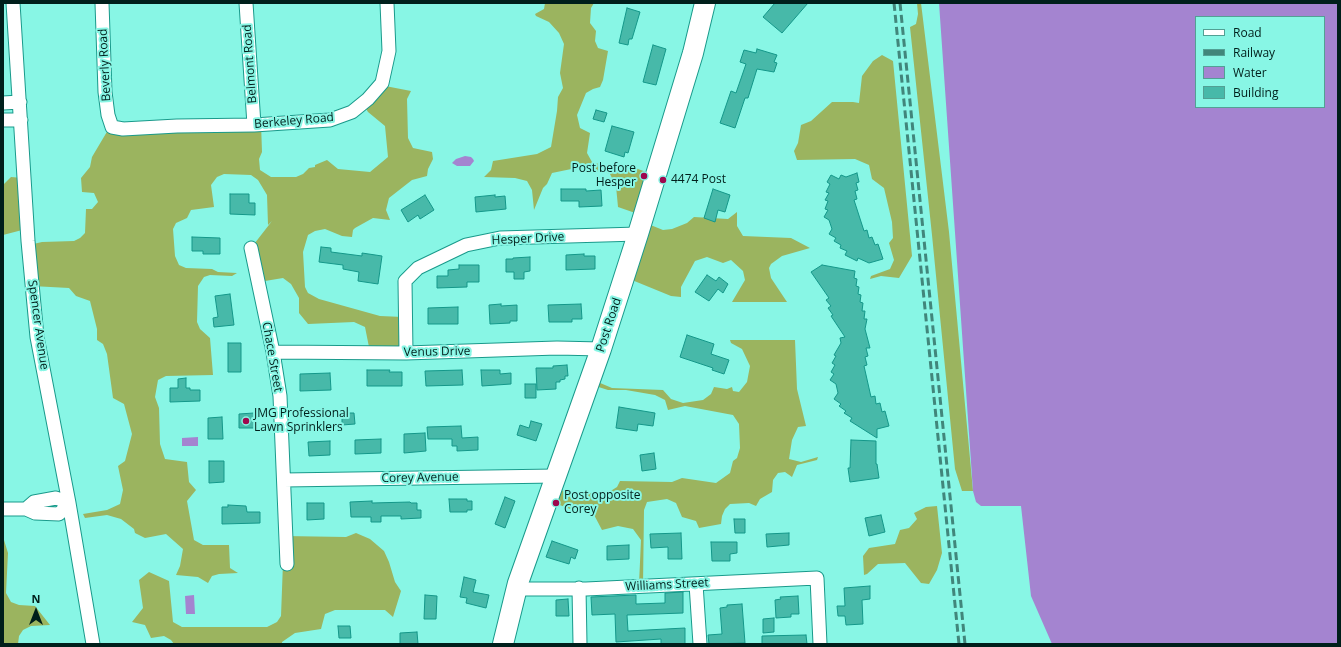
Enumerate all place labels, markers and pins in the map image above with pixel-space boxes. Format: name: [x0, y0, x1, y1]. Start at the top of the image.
place label: Post before Hesper: [571, 162, 636, 190]
marker: Post before Hesper: [639, 171, 649, 181]
place label: 4474 Post: [671, 173, 726, 187]
marker: 4474 Post: [658, 175, 668, 185]
place label: JMG Professional Lawn Sprinklers: [254, 407, 349, 435]
marker: JMG Professional Lawn Sprinklers: [241, 416, 251, 426]
place label: Post opposite Corey: [564, 489, 640, 517]
marker: Post opposite Corey: [551, 498, 561, 508]

